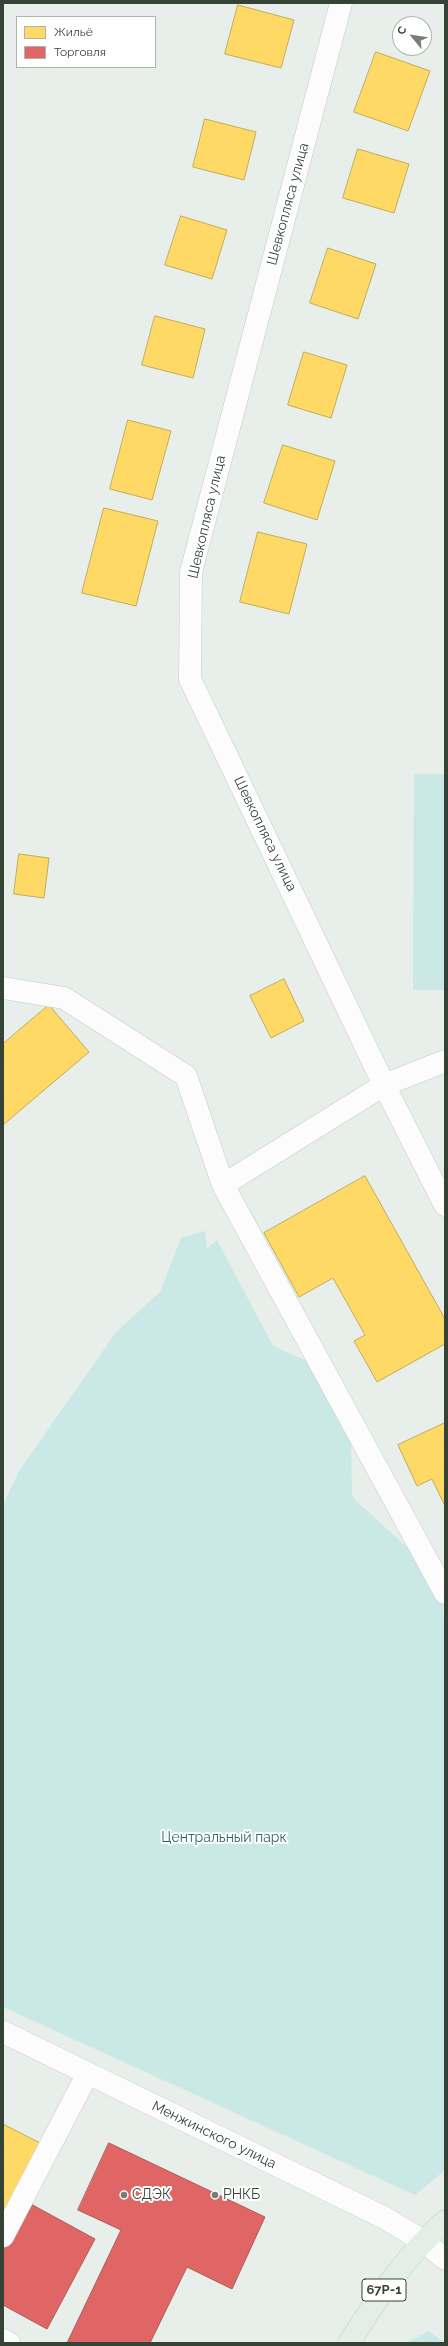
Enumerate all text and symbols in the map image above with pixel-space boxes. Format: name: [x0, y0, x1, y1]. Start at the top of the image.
legend: [16, 16, 156, 68]
north arrow: [392, 16, 432, 56]
text: С: [394, 24, 409, 37]
text: Жильё: [54, 25, 93, 39]
text: Торговля: [54, 45, 106, 59]
street label: Шевкопляса улица: [264, 141, 312, 267]
street label: Шевкопляса улица: [185, 454, 229, 580]
street label: Шевкопляса улица: [230, 774, 300, 894]
park label: Центральный парк: [161, 1830, 287, 1846]
street label: Менжинского улица: [149, 2098, 279, 2172]
place label: СДЭК: [132, 2187, 171, 2203]
place label: РНКБ: [223, 2187, 260, 2203]
marker: СДЭК: [119, 2190, 129, 2200]
marker: РНКБ: [210, 2190, 220, 2200]
road number: 67Р-1: [362, 2279, 406, 2301]

